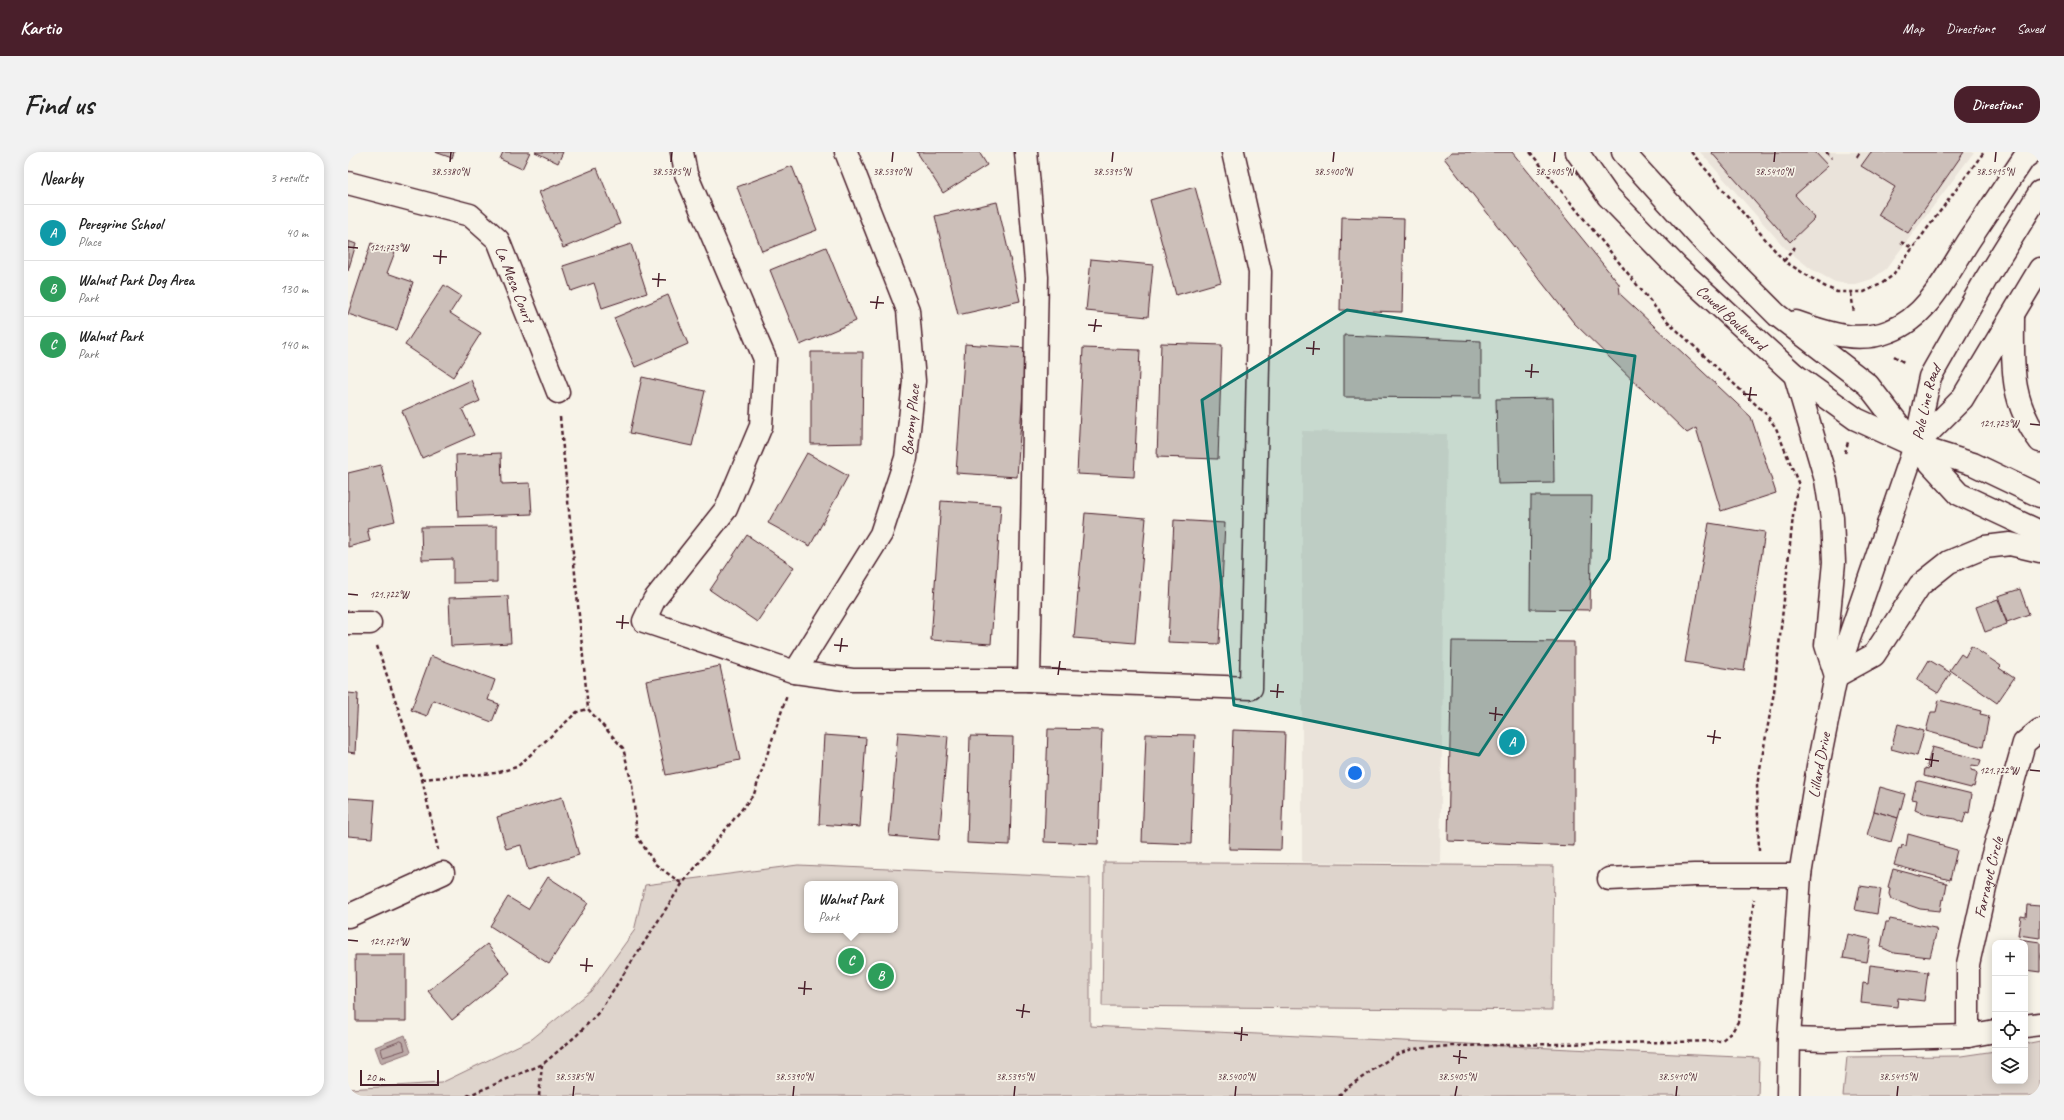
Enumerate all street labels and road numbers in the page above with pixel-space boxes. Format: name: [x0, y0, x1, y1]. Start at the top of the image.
street label: La Mesa Court: [490, 243, 540, 328]
street label: Cowell Boulevard: [1692, 281, 1772, 357]
street label: Pole Line Road: [1908, 359, 1947, 442]
street label: Barony Place: [897, 382, 925, 456]
street label: Lillard Drive: [1804, 729, 1836, 799]
street label: Farragut Circle: [1970, 833, 2009, 920]

